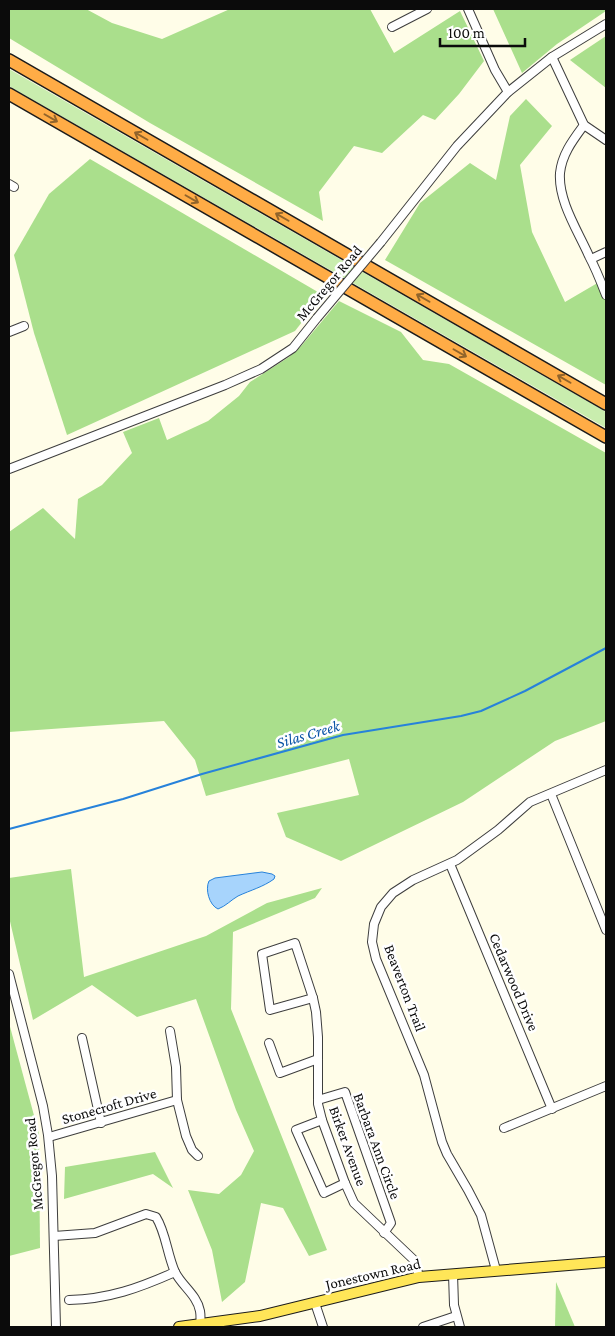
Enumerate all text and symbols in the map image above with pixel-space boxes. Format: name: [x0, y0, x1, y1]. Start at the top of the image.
scale bar: [440, 15, 525, 47]
text: 100 m: [448, 25, 485, 41]
one-way arrow: [43, 114, 58, 124]
one-way arrow: [135, 131, 149, 141]
one-way arrow: [184, 195, 198, 205]
one-way arrow: [276, 212, 290, 222]
street label: McGregor Road: [293, 242, 366, 324]
one-way arrow: [417, 293, 431, 303]
one-way arrow: [452, 348, 467, 358]
one-way arrow: [557, 374, 572, 384]
water label: Silas Creek: [274, 717, 343, 751]
street label: Cedarwood Drive: [486, 931, 542, 1034]
street label: Beaverton Trail: [381, 942, 429, 1034]
street label: Stonecroft Drive: [60, 1085, 158, 1127]
street label: Barbara Ann Circle: [350, 1091, 404, 1202]
street label: Birker Avenue: [326, 1104, 370, 1188]
street label: McGregor Road: [22, 1117, 47, 1211]
street label: Jonestown Road: [322, 1255, 422, 1294]

